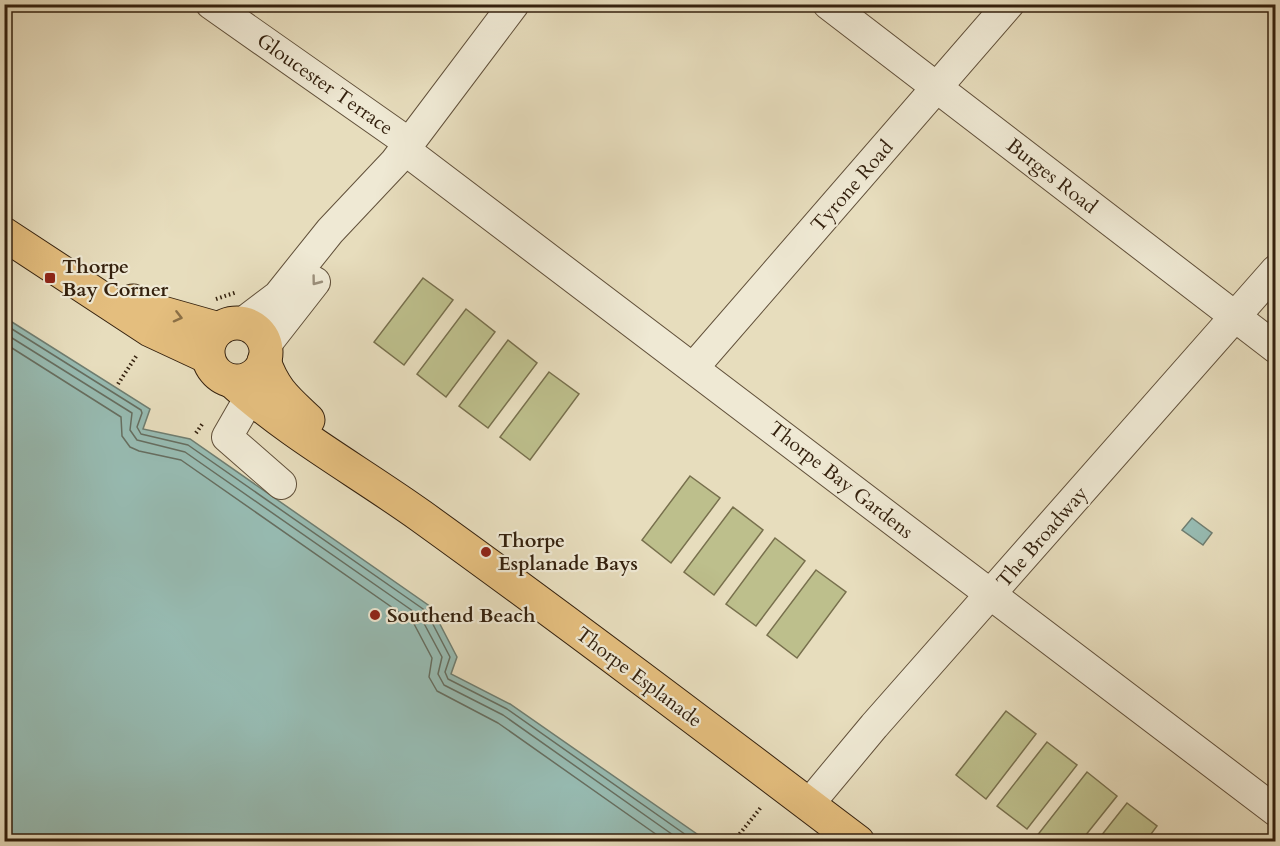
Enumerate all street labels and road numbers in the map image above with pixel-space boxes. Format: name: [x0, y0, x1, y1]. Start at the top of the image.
street label: Gloucester Terrace: [251, 27, 399, 141]
street label: Burges Road: [1001, 132, 1103, 220]
street label: Tyrone Road: [805, 134, 900, 238]
street label: Thorpe Bay Gardens: [763, 415, 919, 545]
street label: The Broadway: [990, 480, 1094, 594]
street label: Thorpe Esplanade: [570, 620, 708, 734]

